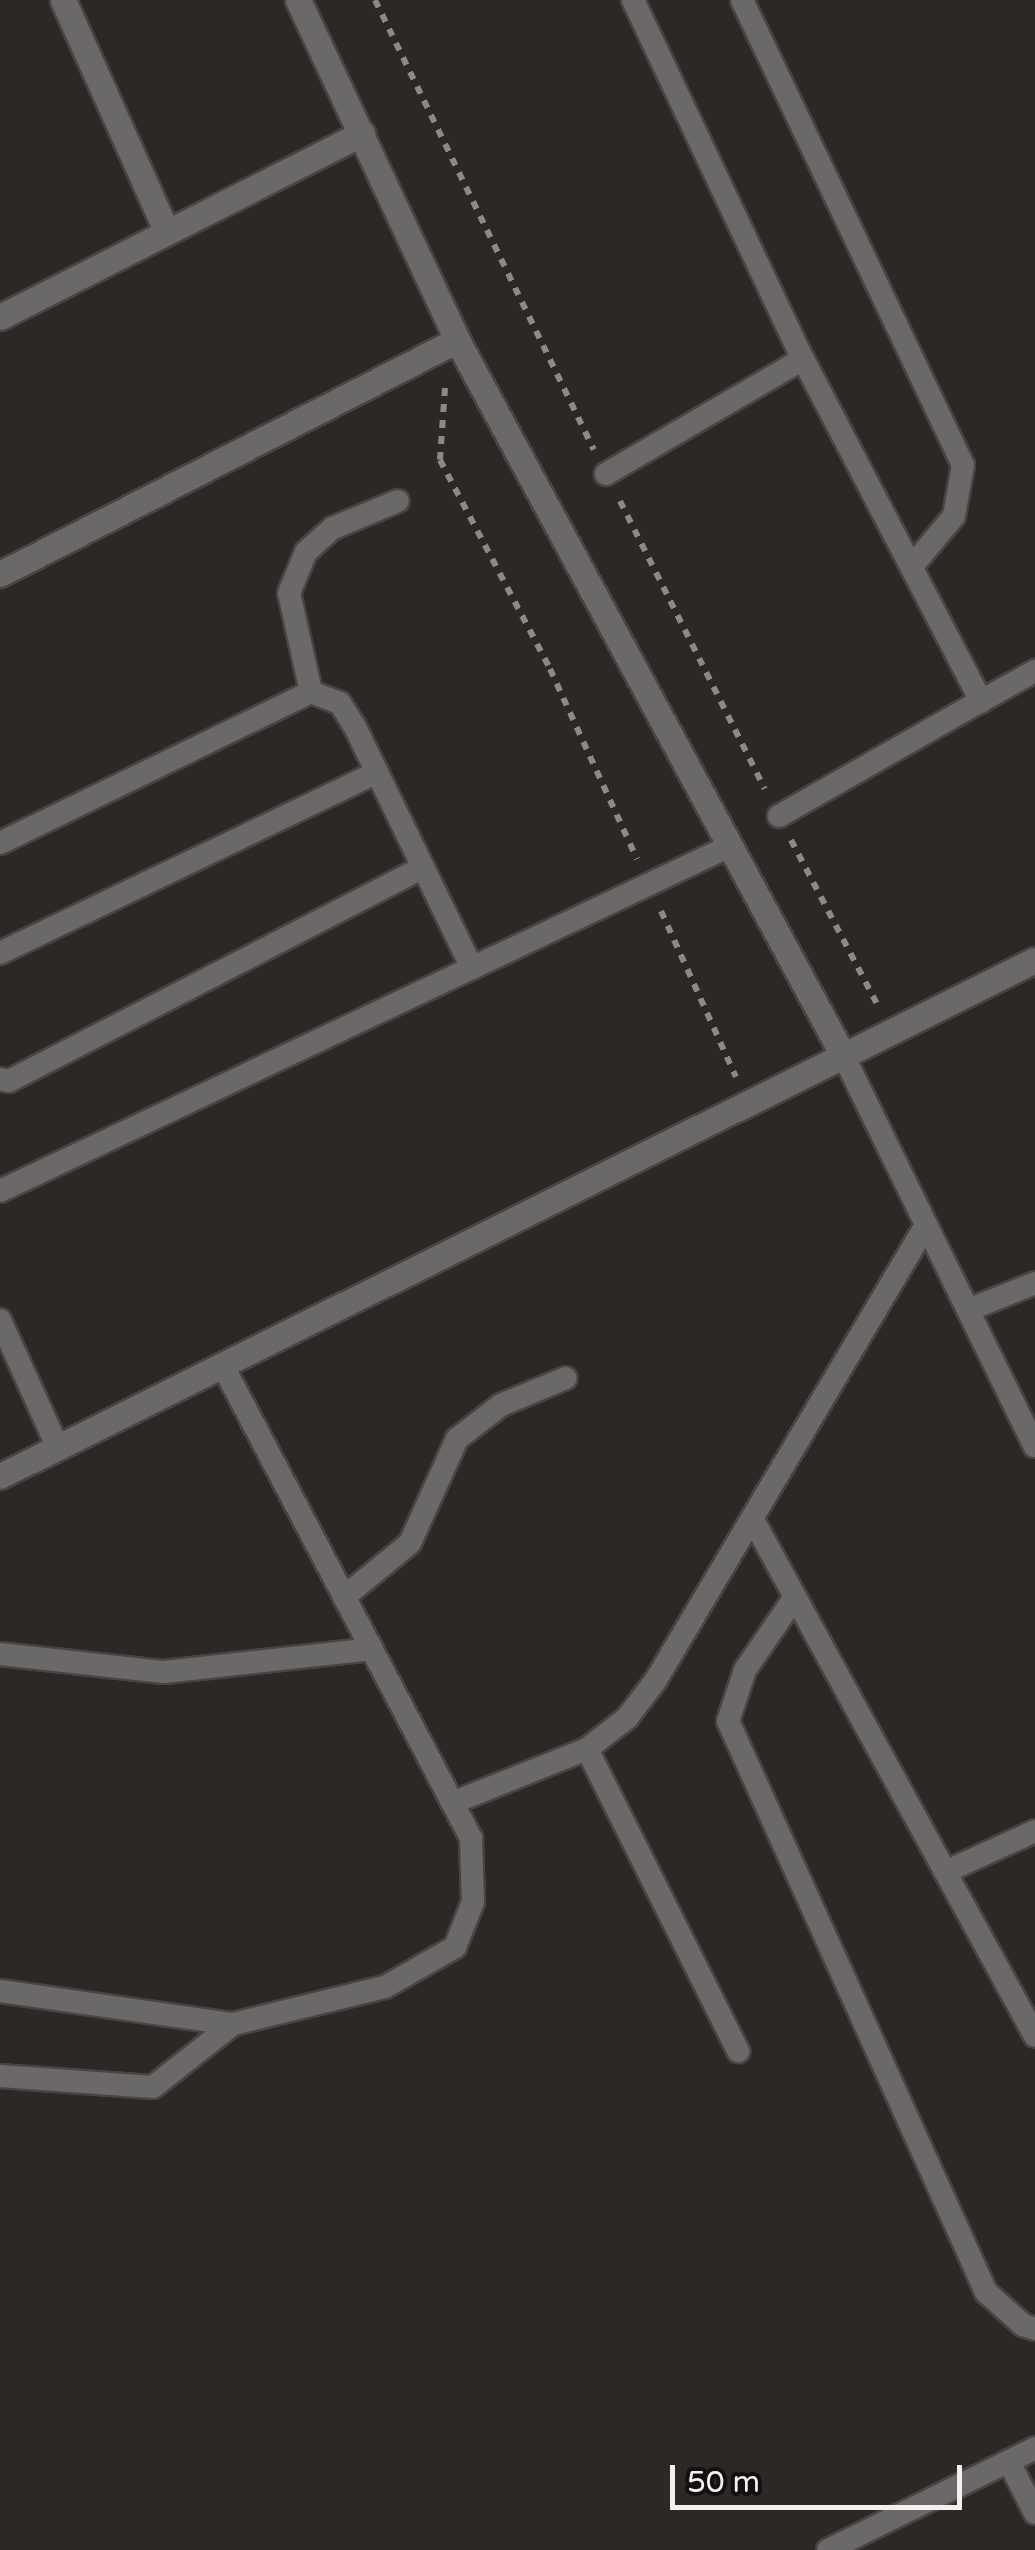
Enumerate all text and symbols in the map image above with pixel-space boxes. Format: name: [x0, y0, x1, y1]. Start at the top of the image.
scale bar: [675, 2445, 968, 2507]
text: 50 m: [687, 2464, 760, 2501]

